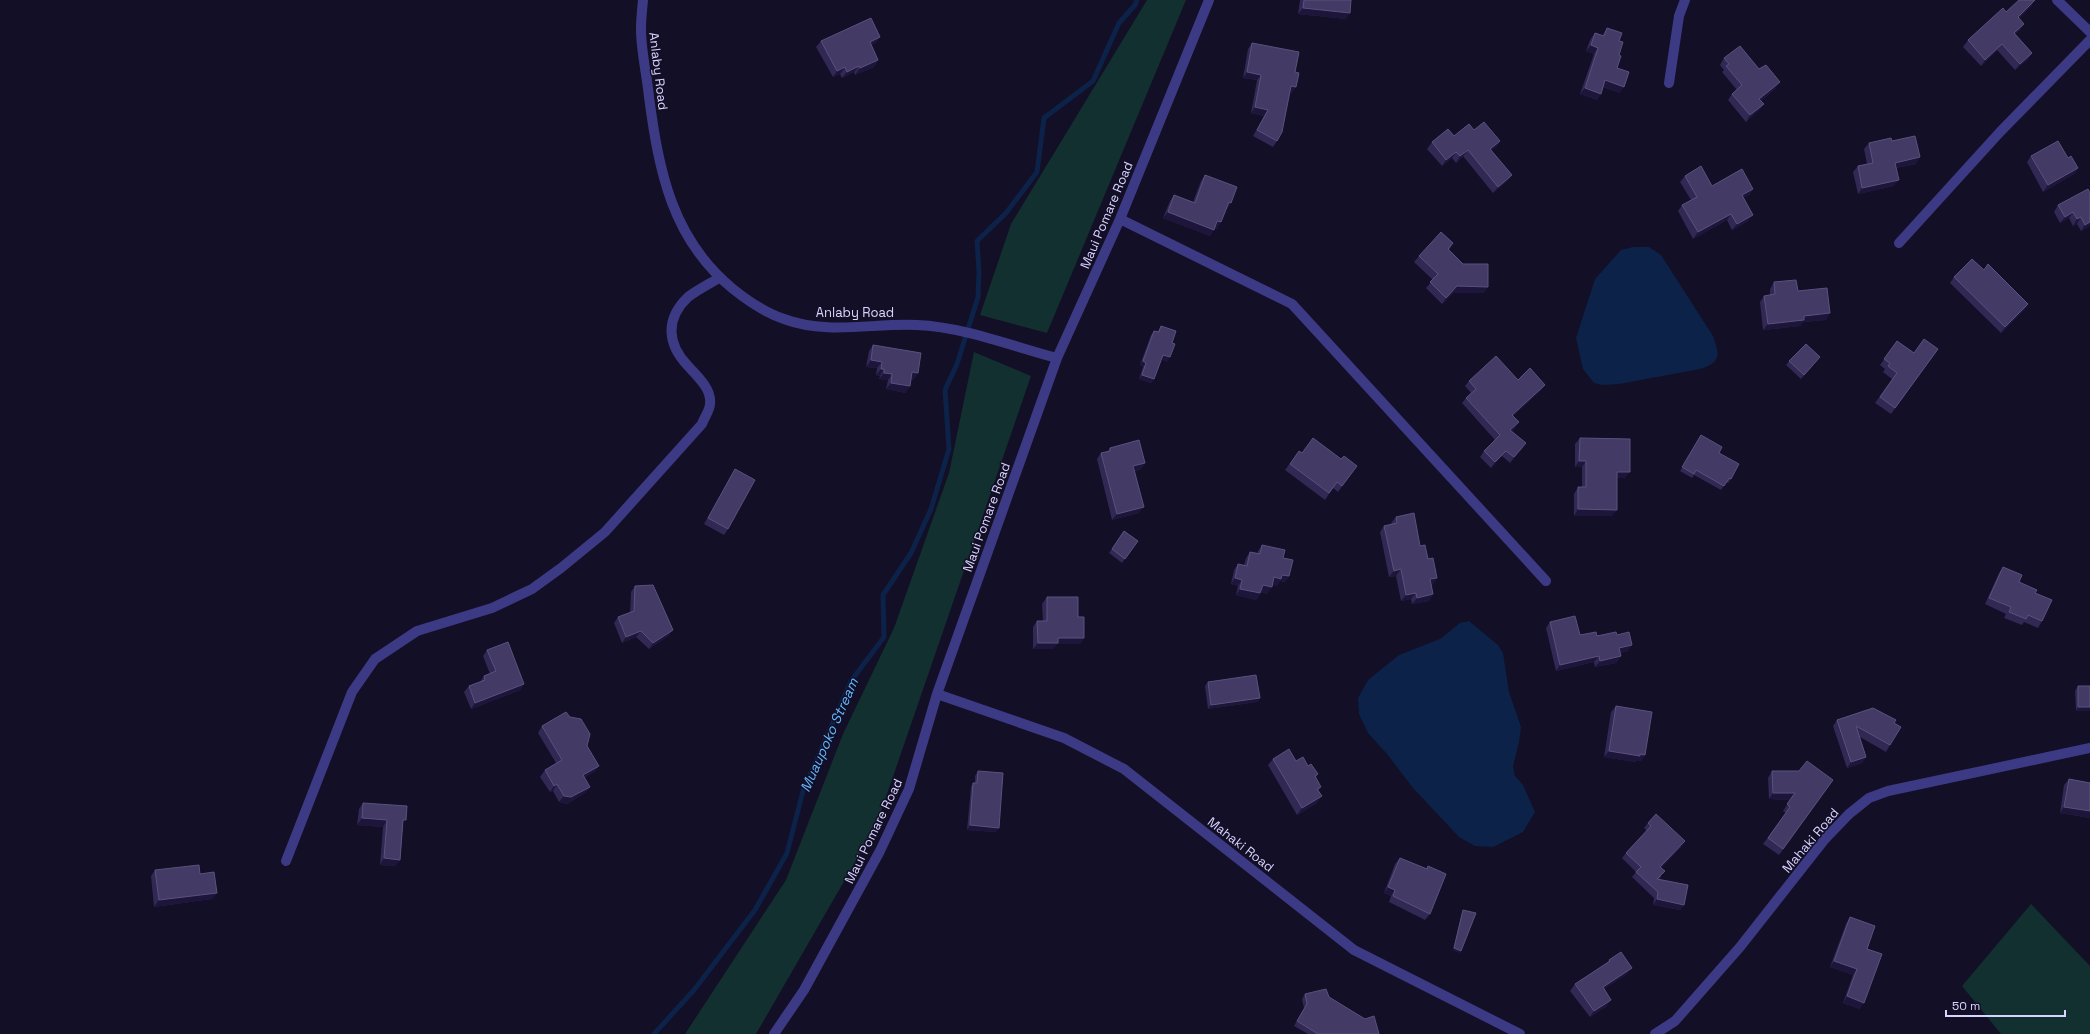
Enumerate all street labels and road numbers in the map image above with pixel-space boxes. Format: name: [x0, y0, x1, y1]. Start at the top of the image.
street label: Anlaby Road: [645, 31, 672, 111]
street label: Maui Pomare Road: [1076, 159, 1137, 271]
street label: Anlaby Road: [816, 304, 894, 321]
street label: Maui Pomare Road: [959, 460, 1014, 574]
street label: Maui Pomare Road: [841, 776, 906, 887]
street label: Mahaki Road: [1778, 804, 1842, 876]
street label: Mahaki Road: [1204, 813, 1277, 876]

